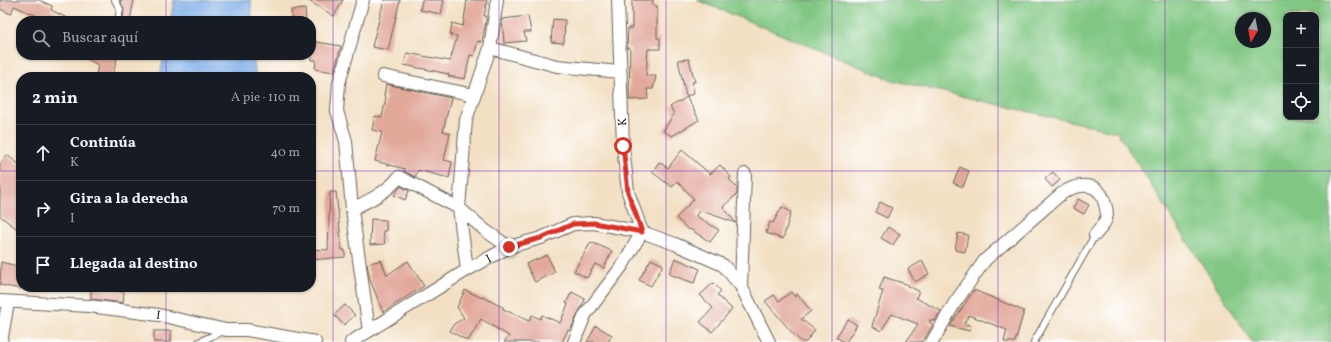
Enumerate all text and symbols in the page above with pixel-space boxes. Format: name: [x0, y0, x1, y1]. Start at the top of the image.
north arrow: [1235, 12, 1271, 48]
map controls: [1283, 12, 1319, 120]
button: +: [1283, 12, 1319, 48]
search box: [16, 16, 316, 60]
icon: search: [30, 27, 52, 49]
text: Buscar aquí: [62, 28, 138, 49]
button: −: [1283, 48, 1319, 84]
button: locate: [1283, 84, 1319, 120]
text: 2 min: [32, 87, 78, 110]
text: A pie · 110 m: [231, 89, 300, 107]
street label: K: [615, 117, 631, 126]
text: Continúa: [70, 133, 136, 154]
route start: [614, 137, 632, 155]
icon: ahead: [32, 142, 54, 164]
text: 40 m: [271, 144, 300, 162]
text: K: [70, 154, 79, 172]
text: Gira a la derecha: [70, 189, 188, 210]
icon: right: [32, 198, 54, 220]
text: 70 m: [272, 200, 300, 218]
text: I: [70, 210, 75, 228]
route end: [500, 238, 518, 256]
street label: I: [483, 251, 495, 267]
icon: arrive: [32, 254, 54, 276]
text: Llegada al destino: [70, 254, 198, 275]
street label: I: [155, 308, 161, 324]

